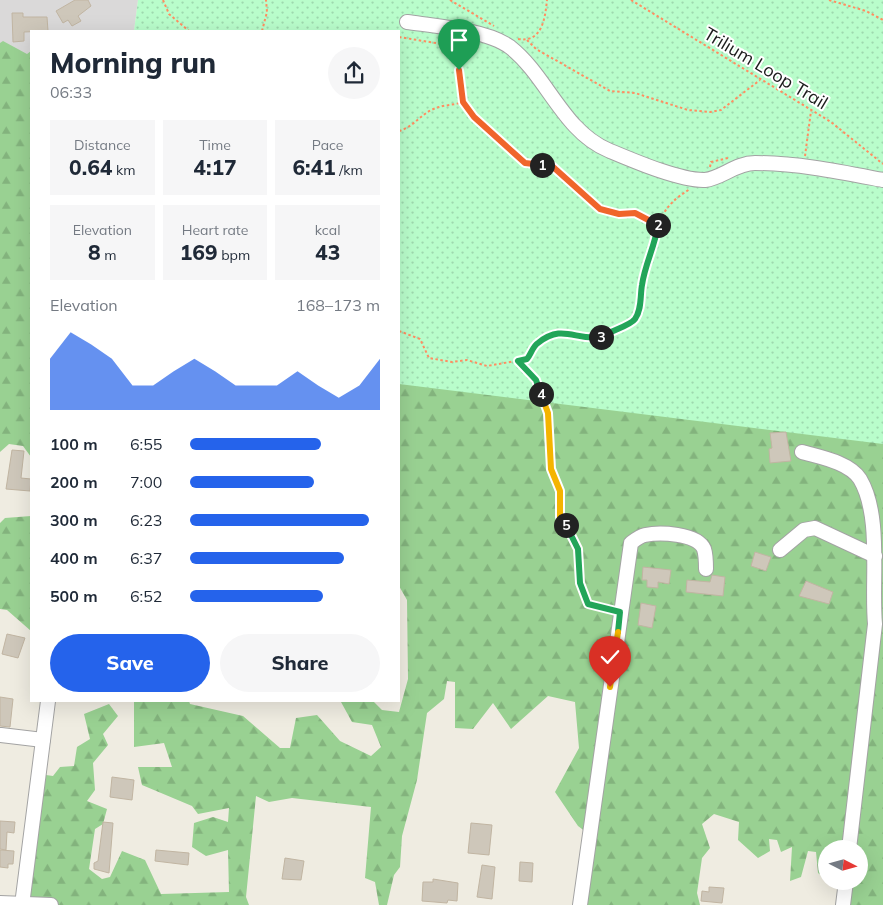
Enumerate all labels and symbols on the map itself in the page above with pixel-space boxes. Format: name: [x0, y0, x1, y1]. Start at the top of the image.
pin: [438, 19, 480, 70]
street label: Trilium Loop Trail: [700, 22, 832, 114]
pin: 1: [530, 152, 554, 178]
pin: 2: [646, 212, 670, 238]
pin: 3: [588, 324, 614, 350]
pin: 4: [528, 382, 554, 406]
pin: 5: [554, 512, 578, 538]
pin: [589, 636, 631, 687]
north arrow: [818, 840, 868, 890]

